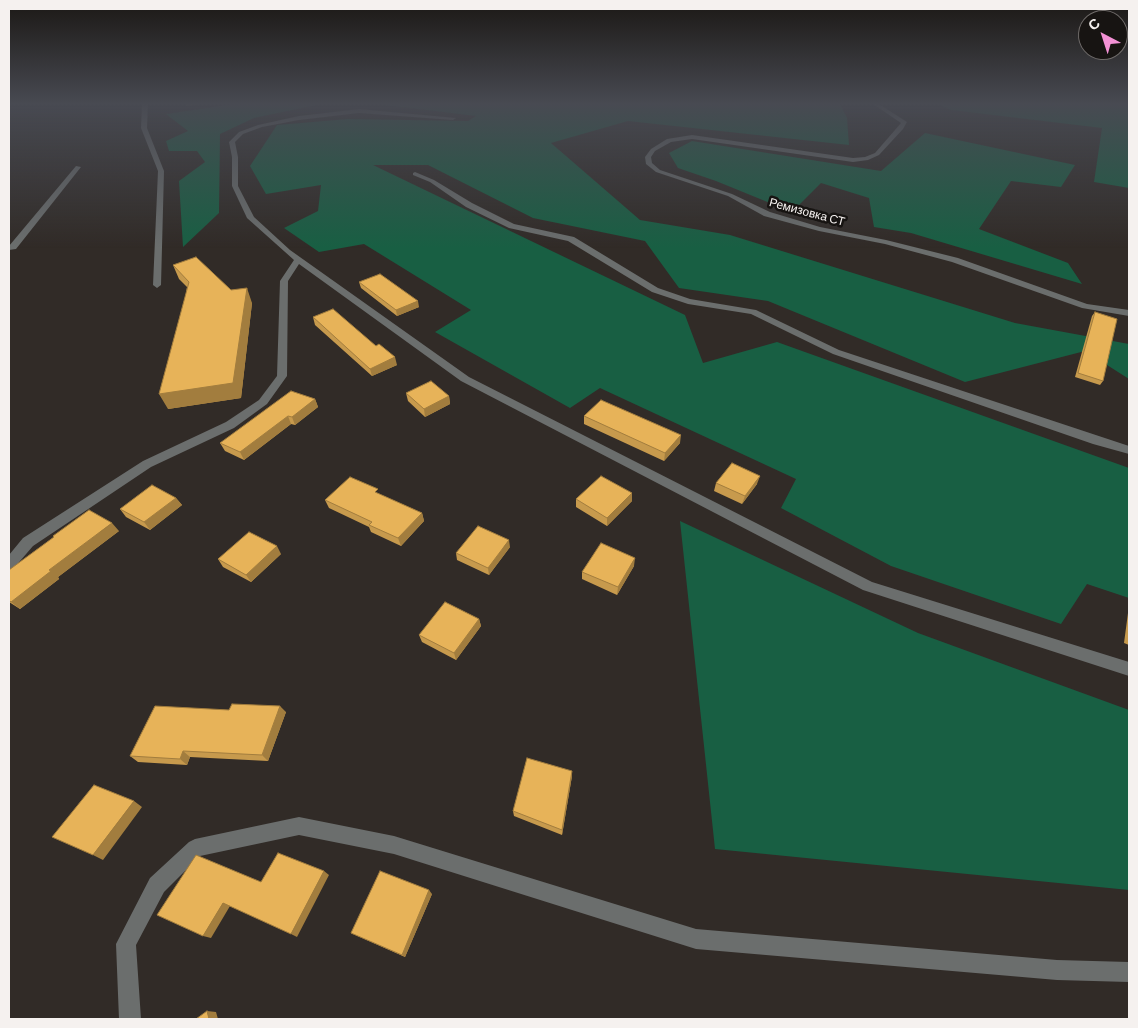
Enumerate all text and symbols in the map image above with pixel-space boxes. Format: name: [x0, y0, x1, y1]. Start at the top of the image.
north arrow: [1078, 10, 1128, 60]
text: С: [1084, 14, 1103, 34]
street label: Ремизовка СТ: [768, 195, 846, 229]

